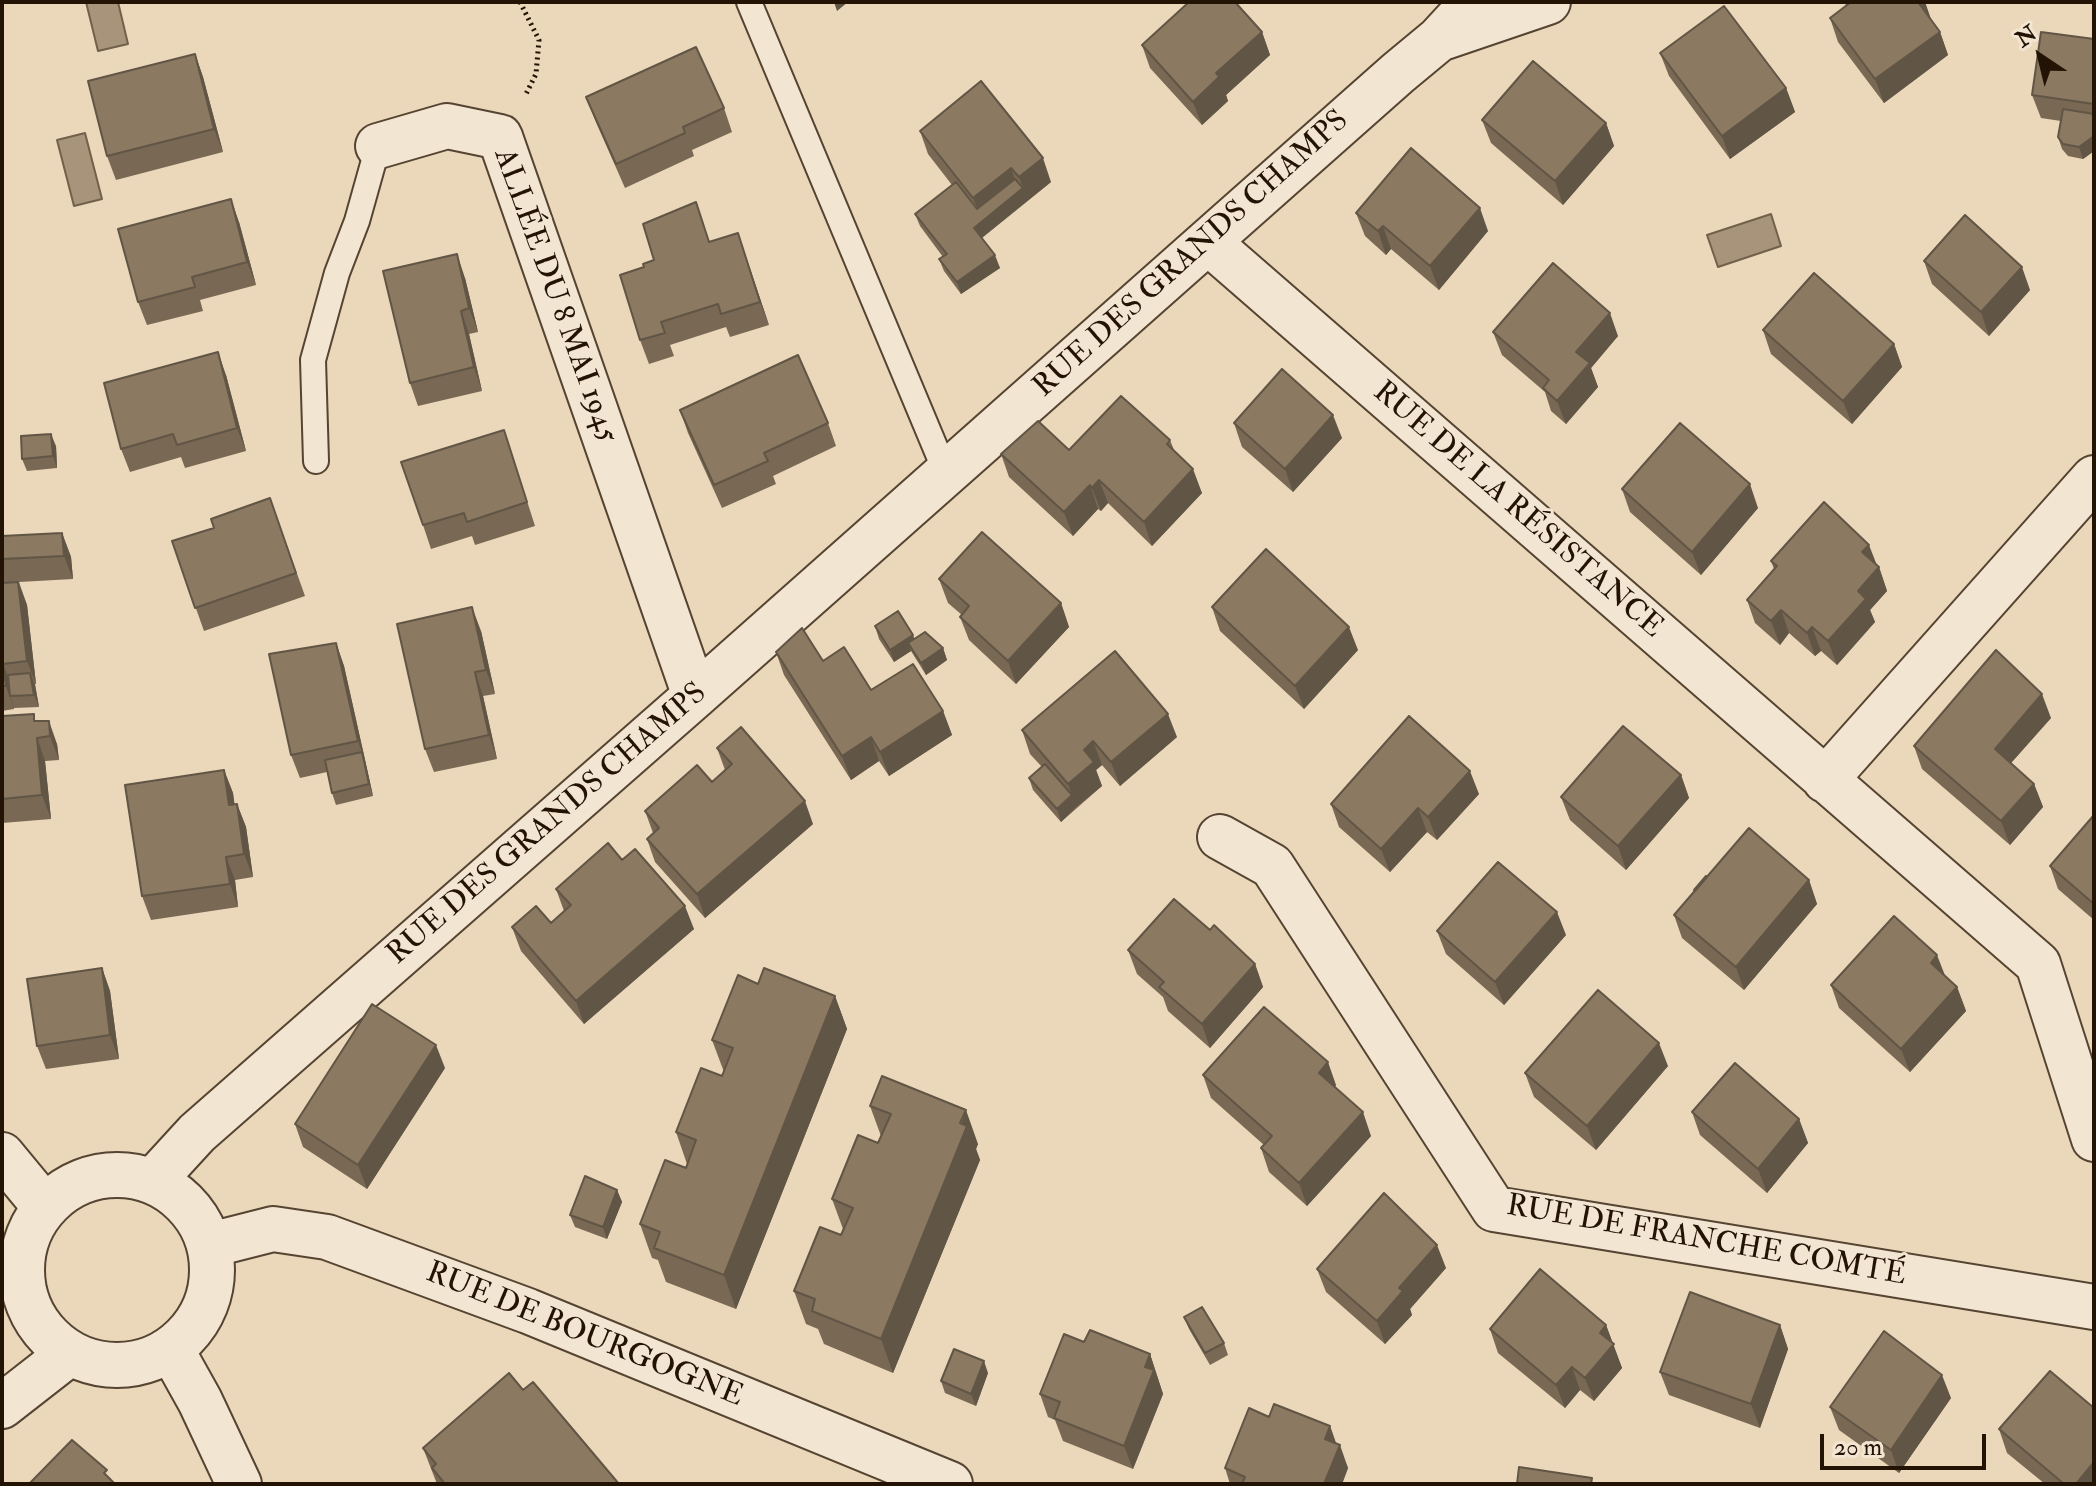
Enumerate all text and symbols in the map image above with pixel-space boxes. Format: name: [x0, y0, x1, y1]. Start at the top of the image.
north arrow: [2000, 16, 2080, 96]
text: N: [2010, 19, 2042, 53]
street label: RUE DES GRANDS CHAMPS: [1027, 104, 1357, 406]
street label: ALLÉE DU 8 MAI 1945: [484, 144, 624, 448]
street label: RUE DE LA RÉSISTANCE: [1365, 375, 1669, 647]
street label: RUE DES GRANDS CHAMPS: [381, 676, 715, 974]
street label: RUE DE FRANCHE COMTÉ: [1503, 1189, 1909, 1295]
street label: RUE DE BOURGOGNE: [420, 1256, 748, 1416]
scale bar: [1824, 1418, 1990, 1468]
text: 20 m: [1834, 1432, 1882, 1463]

